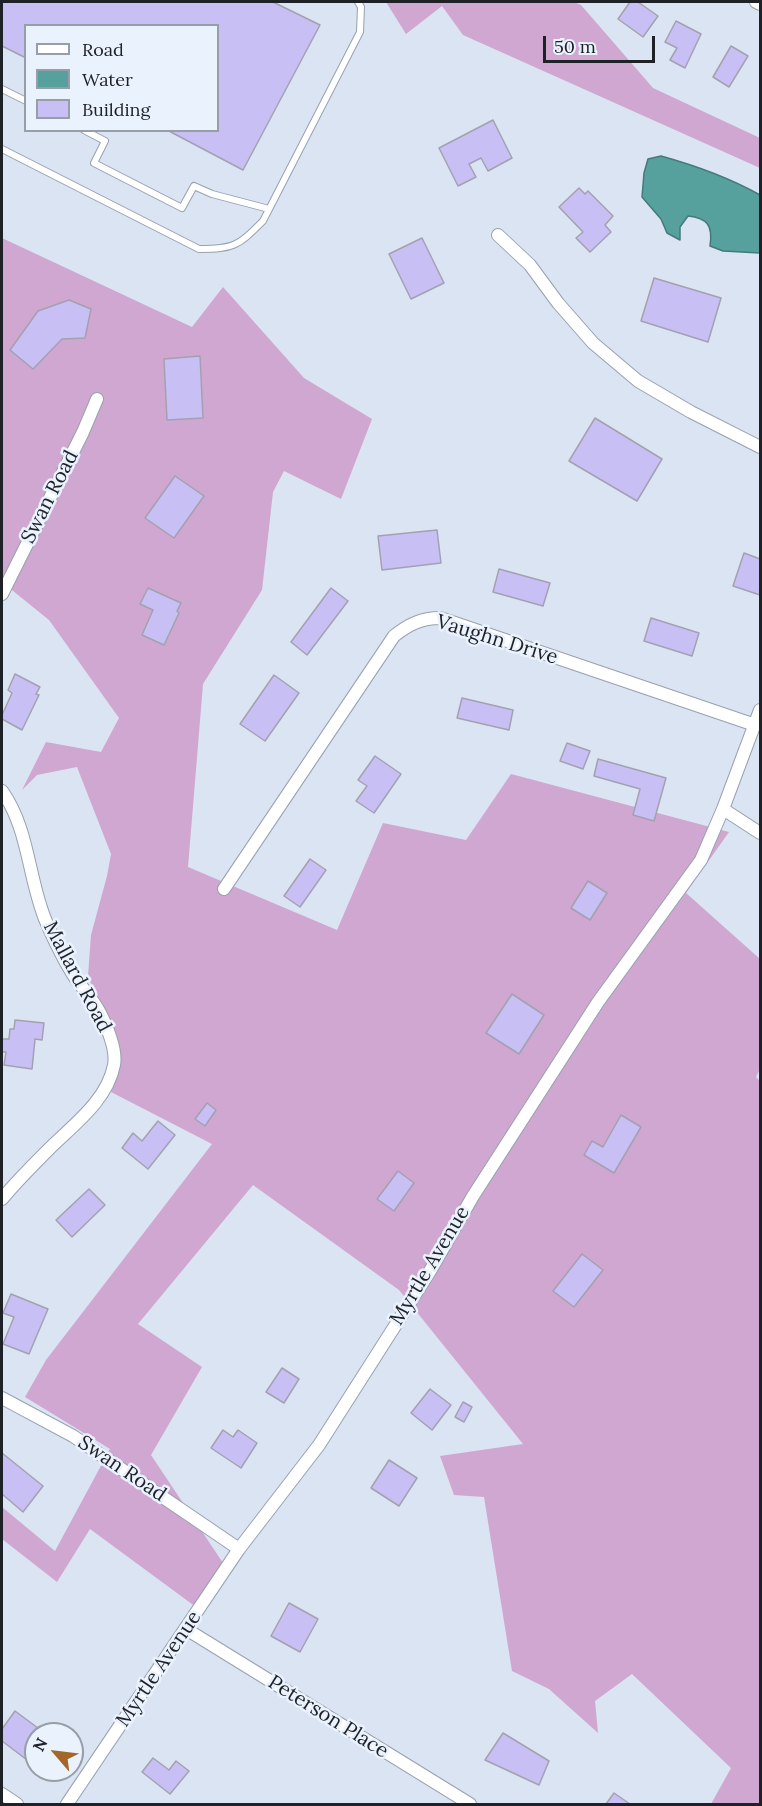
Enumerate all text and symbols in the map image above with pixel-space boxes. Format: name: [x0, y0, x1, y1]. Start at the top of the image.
legend: [24, 24, 219, 132]
scale bar: [546, 24, 658, 62]
text: 50 m: [554, 35, 596, 58]
text: Road: [82, 38, 124, 61]
text: Water: [82, 68, 133, 91]
text: Building: [82, 98, 150, 121]
street label: Swan Road: [16, 446, 84, 548]
street label: Vaughn Drive: [433, 610, 561, 670]
street label: Mallard Road: [38, 917, 116, 1037]
street label: Myrtle Avenue: [385, 1202, 475, 1330]
street label: Swan Road: [73, 1431, 171, 1507]
street label: Myrtle Avenue: [111, 1607, 207, 1731]
street label: Peterson Place: [263, 1670, 393, 1764]
north arrow: [24, 1722, 84, 1782]
text: N: [28, 1734, 52, 1755]

